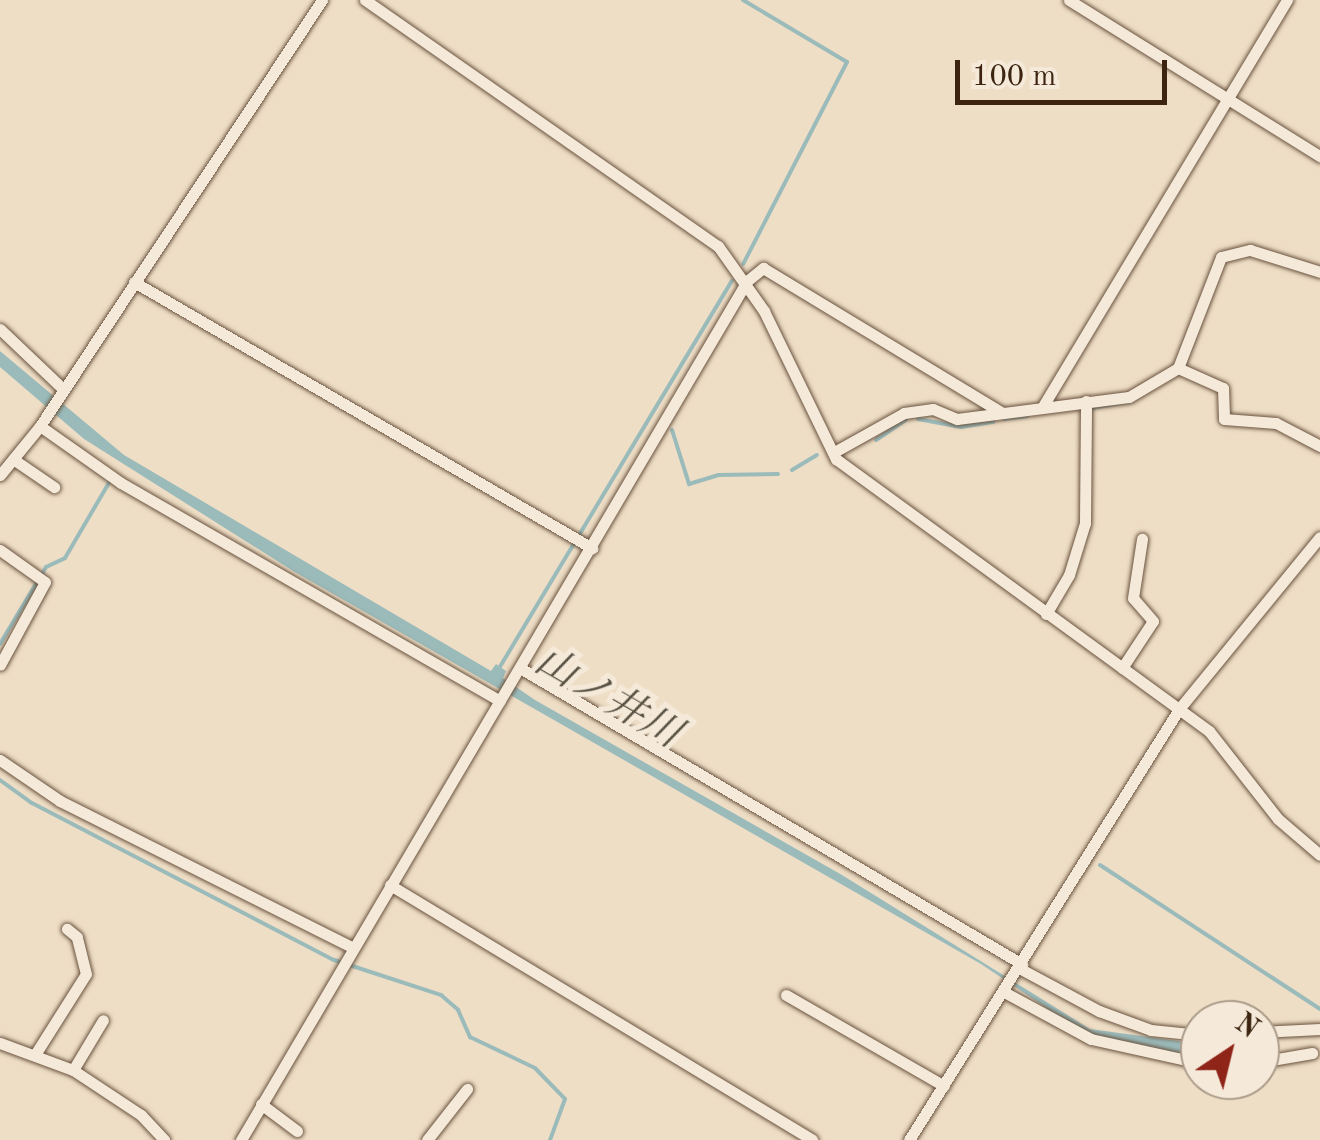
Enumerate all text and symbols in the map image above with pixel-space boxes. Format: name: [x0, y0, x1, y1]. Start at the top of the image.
scale bar: [960, 40, 1172, 102]
text: 100 m: [972, 62, 1056, 92]
water label: 山ノ井川: [526, 638, 688, 760]
north arrow: [1180, 1000, 1280, 1100]
text: N: [1229, 1009, 1263, 1045]

